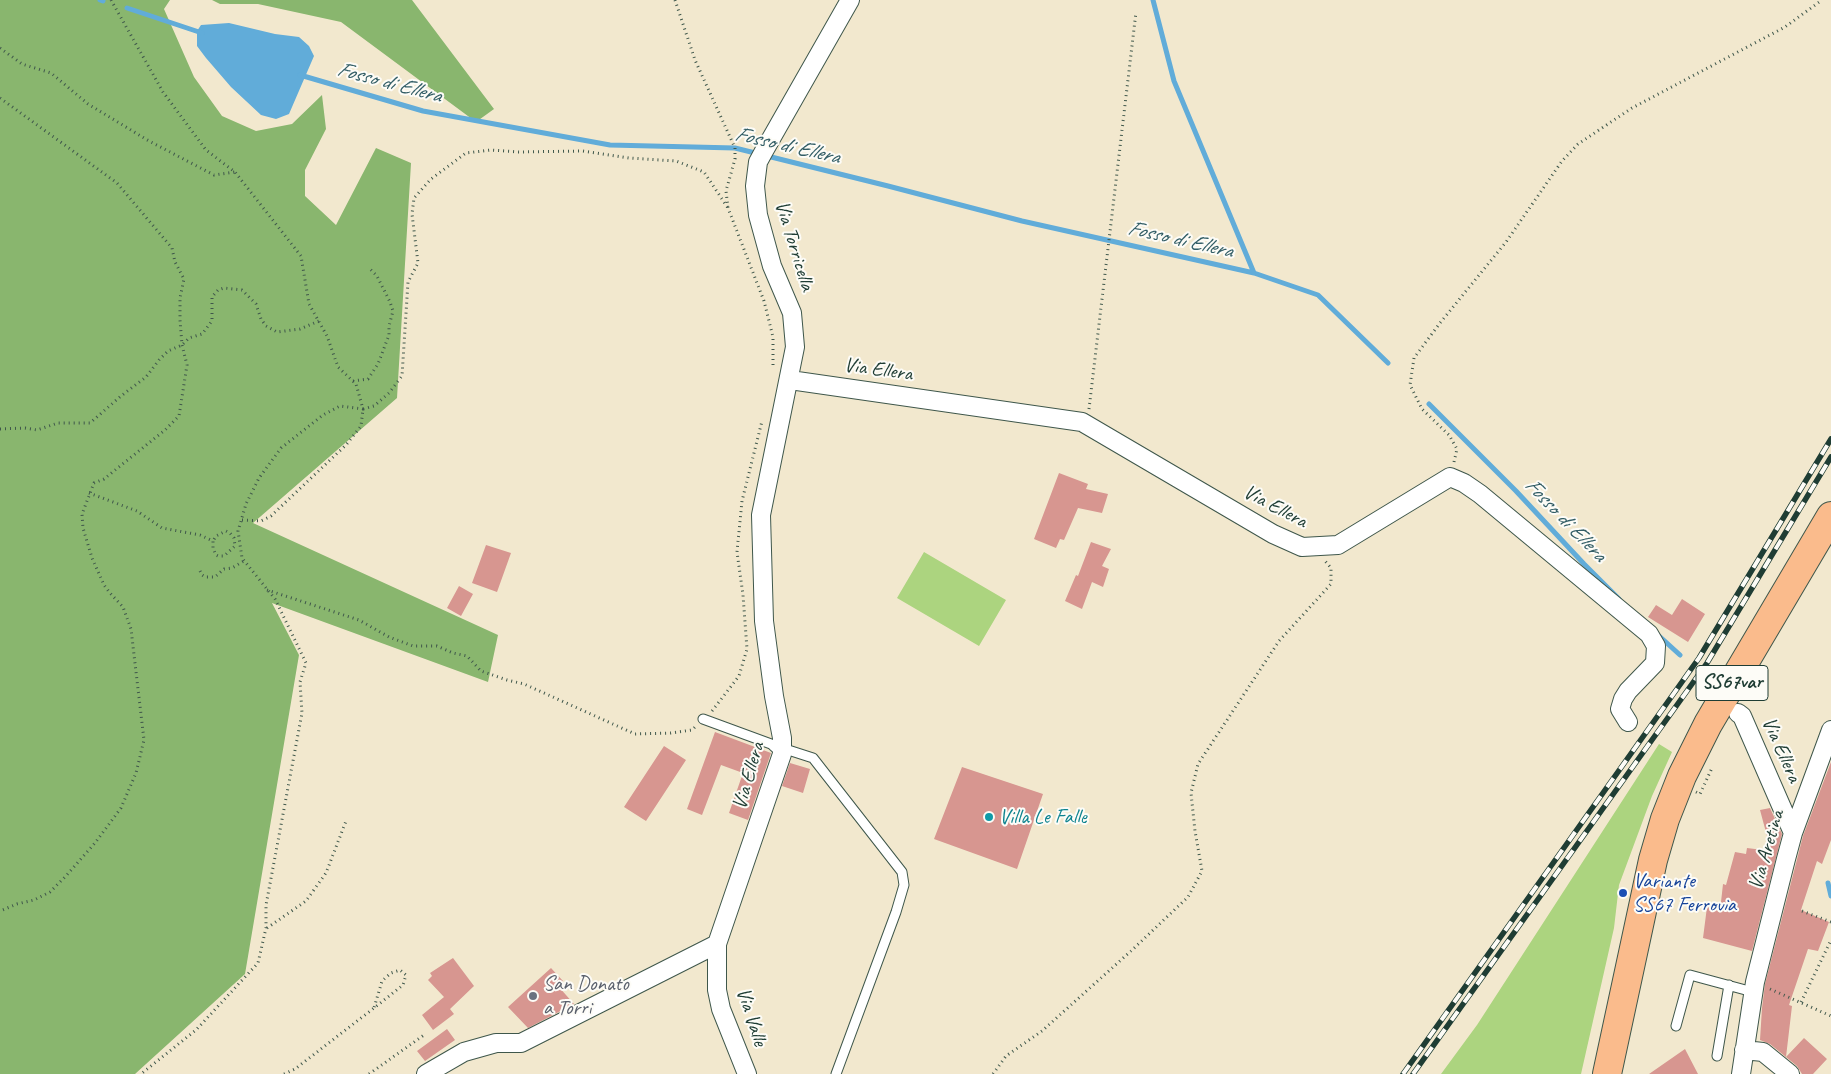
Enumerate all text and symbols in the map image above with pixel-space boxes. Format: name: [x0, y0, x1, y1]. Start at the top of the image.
water label: Fosso di Ellera: [334, 56, 444, 110]
water label: Fosso di Ellera: [732, 121, 842, 171]
street label: Via Torricella: [768, 198, 820, 294]
water label: Fosso di Ellera: [1125, 215, 1235, 265]
street label: Via Ellera: [842, 353, 914, 387]
water label: Fosso di Ellera: [1519, 473, 1611, 567]
street label: Via Ellera: [1239, 480, 1311, 534]
road number: SS67var: [1696, 666, 1768, 700]
street label: Via Ellera: [1756, 713, 1806, 787]
street label: Via Ellera: [727, 739, 771, 813]
place label: Villa Le Falle: [999, 804, 1087, 830]
street label: Via Aretina: [1744, 807, 1790, 893]
marker: Villa Le Falle: [983, 811, 995, 823]
place label: Variante SS67 Ferrovia: [1633, 868, 1736, 918]
marker: Variante SS67 Ferrovia: [1617, 887, 1629, 899]
place label: San Donato a Torri: [543, 971, 629, 1021]
street label: Via Valle: [730, 985, 772, 1049]
marker: San Donato a Torri: [527, 990, 539, 1002]

